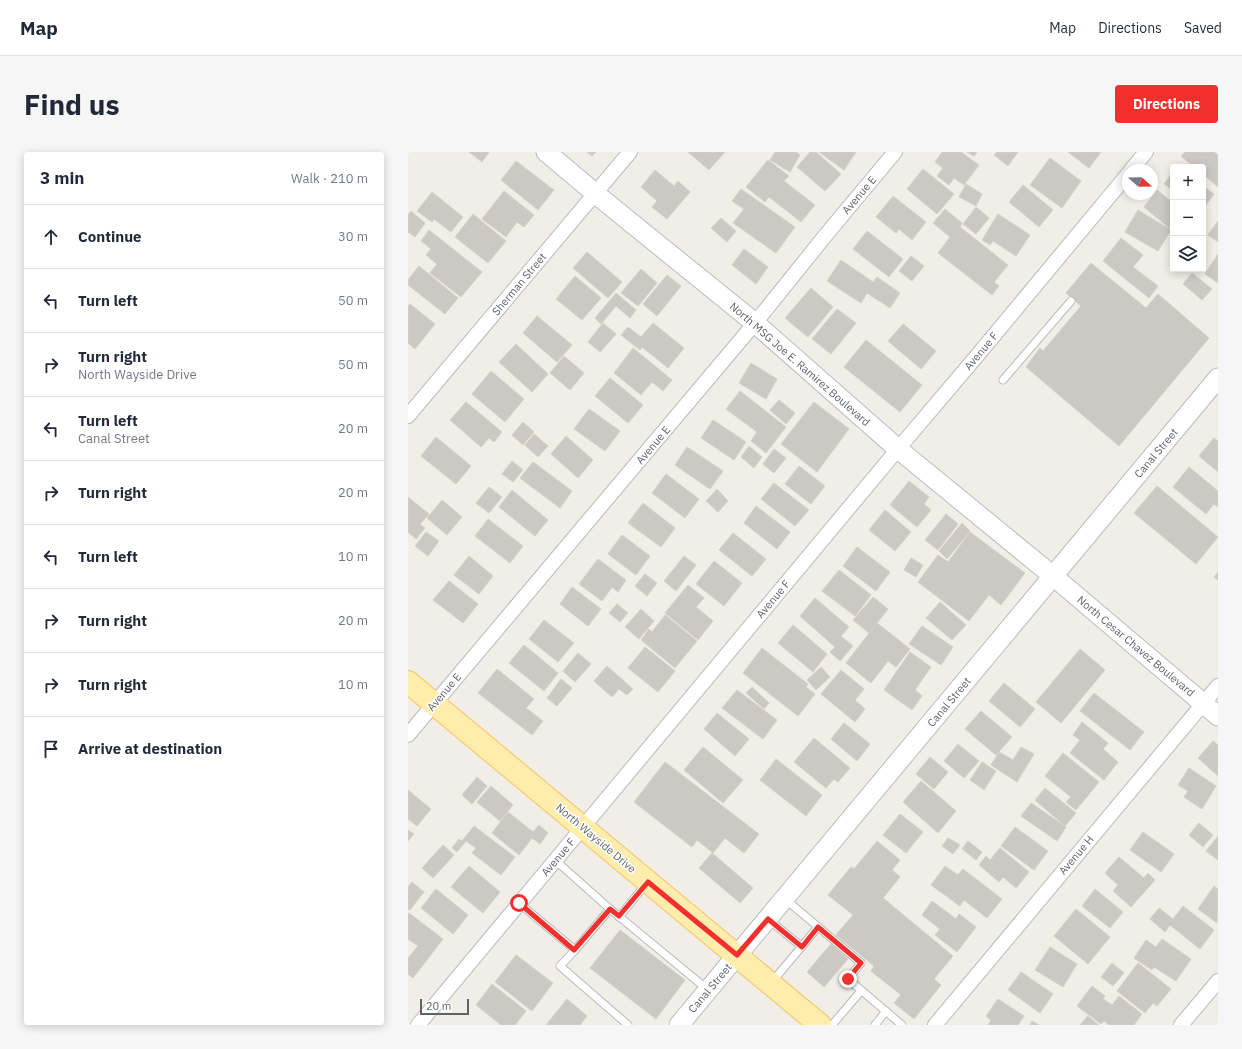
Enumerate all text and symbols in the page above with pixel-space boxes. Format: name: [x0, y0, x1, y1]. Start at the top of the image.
text: Map: [20, 16, 58, 40]
text: Map: [1049, 19, 1076, 37]
text: Directions: [1098, 19, 1162, 37]
text: Saved: [1184, 19, 1222, 37]
button: Directions: [1115, 85, 1218, 123]
text: Find us: [24, 86, 120, 123]
north arrow: [1122, 164, 1158, 200]
map controls: [1170, 164, 1206, 272]
button: +: [1170, 164, 1206, 200]
text: 3 min: [40, 167, 84, 189]
text: Walk · 210 m: [291, 170, 368, 187]
street label: Avenue E: [839, 173, 879, 217]
button: −: [1170, 200, 1206, 236]
icon: ahead: [40, 226, 62, 248]
text: Continue: [78, 227, 142, 246]
text: 30 m: [338, 228, 368, 245]
button: layers: [1170, 236, 1206, 272]
street label: Sherman Street: [489, 250, 549, 318]
icon: left: [40, 290, 62, 312]
text: Turn left: [78, 291, 138, 310]
text: 50 m: [338, 292, 368, 309]
street label: North MSG Joe E. Ramirez Boulevard: [727, 299, 873, 429]
street label: Avenue F: [961, 329, 1001, 373]
text: Turn right: [78, 347, 147, 366]
icon: right: [40, 354, 62, 376]
text: 50 m: [338, 356, 368, 373]
text: North Wayside Drive: [78, 366, 197, 383]
text: Turn left: [78, 411, 138, 430]
icon: left: [40, 418, 62, 440]
text: 20 m: [338, 420, 368, 437]
street label: Avenue E: [633, 423, 673, 467]
street label: Canal Street: [1131, 425, 1181, 481]
text: Canal Street: [78, 430, 150, 447]
icon: right: [40, 482, 62, 504]
text: Turn right: [78, 483, 147, 502]
text: 20 m: [338, 484, 368, 501]
icon: left: [40, 546, 62, 568]
text: Turn left: [78, 547, 138, 566]
text: 10 m: [338, 548, 368, 565]
street label: Avenue F: [753, 577, 793, 621]
street label: North Cesar Chavez Boulevard: [1074, 593, 1198, 699]
icon: right: [40, 610, 62, 632]
text: Turn right: [78, 611, 147, 630]
text: 20 m: [338, 612, 368, 629]
street label: Avenue E: [424, 670, 464, 714]
icon: right: [40, 674, 62, 696]
street label: Canal Street: [924, 674, 974, 730]
text: Turn right: [78, 675, 147, 694]
text: 10 m: [338, 676, 368, 693]
icon: arrive: [40, 738, 62, 760]
text: Arrive at destination: [78, 739, 222, 758]
street label: North Wayside Drive: [553, 800, 639, 876]
street label: Avenue H: [1055, 832, 1097, 878]
street label: Avenue F: [538, 835, 578, 879]
route start: [510, 894, 528, 912]
street label: Canal Street: [685, 960, 735, 1016]
route end: [839, 970, 857, 988]
scale bar: [420, 997, 469, 1016]
text: 20 m: [426, 999, 451, 1013]

